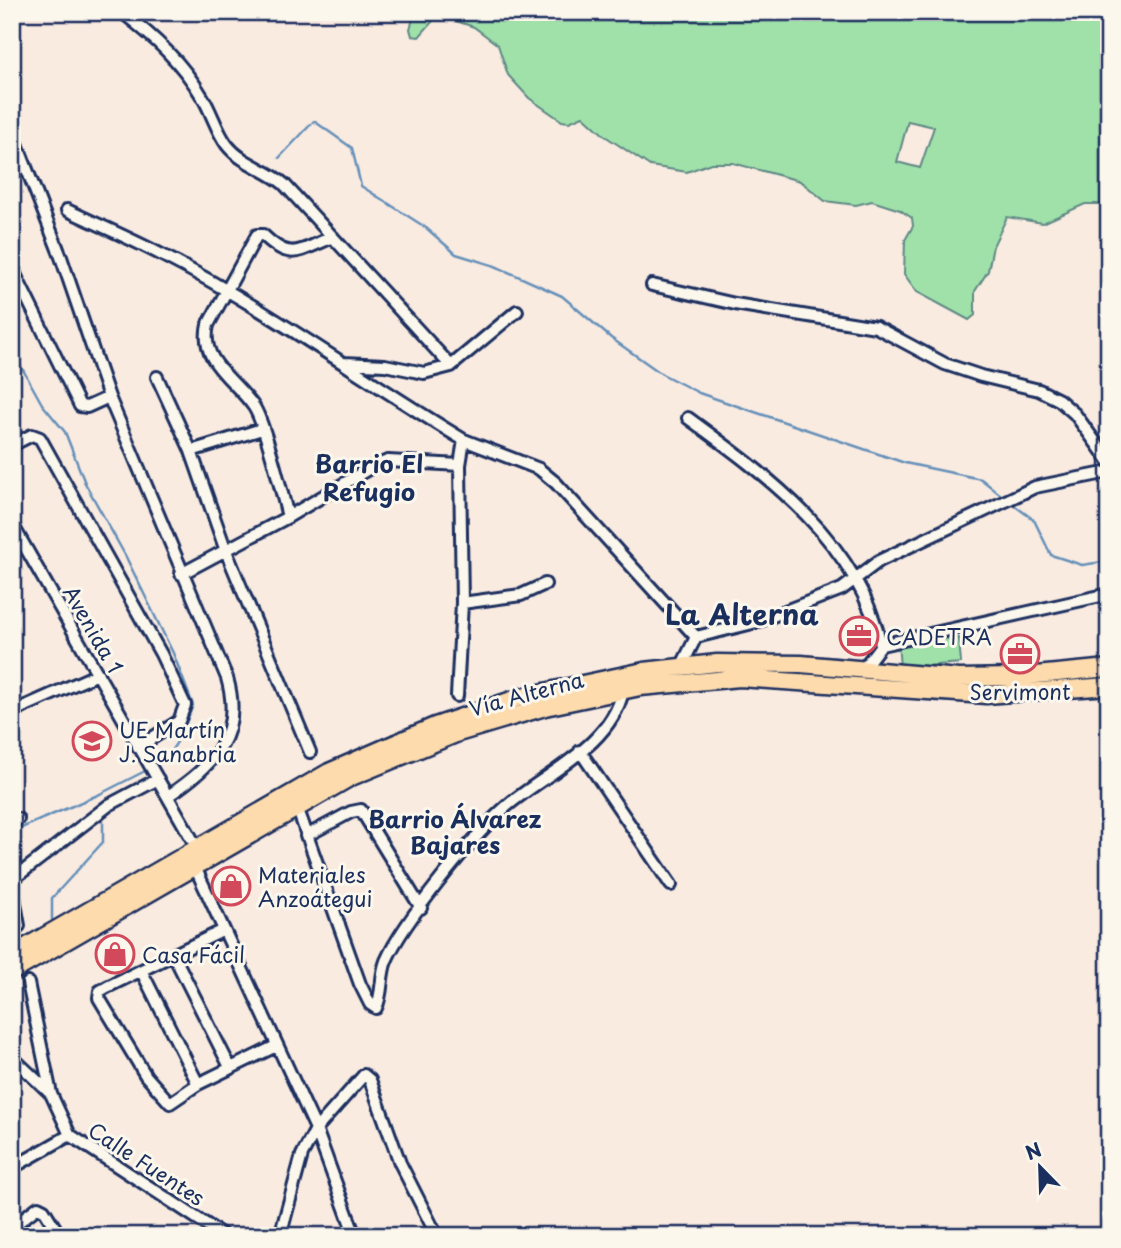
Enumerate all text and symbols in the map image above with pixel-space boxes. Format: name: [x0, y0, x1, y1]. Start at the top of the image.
district label: Barrio El Refugio: [315, 445, 423, 509]
street label: Avenida 1: [56, 579, 132, 679]
district label: La Alterna: [665, 592, 819, 635]
office icon: CADETRA: [838, 615, 880, 657]
place label: CADETRA: [886, 620, 992, 652]
office icon: Servimont: [999, 633, 1041, 675]
street label: Vía Alterna: [465, 662, 588, 724]
place label: Servimont: [969, 675, 1071, 707]
place label: UE Martín J. Sanabria: [119, 713, 237, 769]
school or university icon: UE Martín J. Sanabria: [71, 720, 113, 762]
district label: Barrio Álvarez Bajares: [368, 801, 542, 862]
place label: Materiales Anzoátegui: [258, 858, 372, 914]
shop icon: Materiales Anzoátegui: [210, 865, 252, 907]
shop icon: Casa Fácil: [94, 933, 136, 975]
place label: Casa Fácil: [142, 938, 245, 970]
street label: Calle Fuentes: [82, 1113, 212, 1213]
north arrow: [1006, 1132, 1076, 1202]
text: N: [1021, 1135, 1045, 1166]

